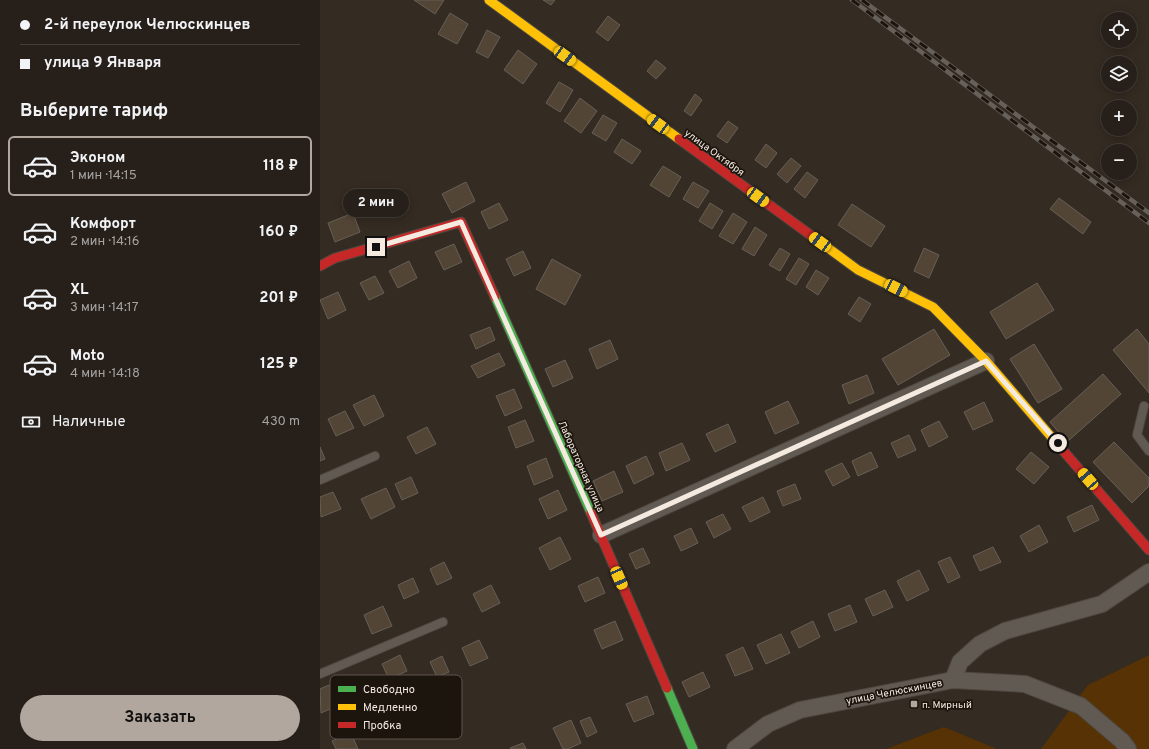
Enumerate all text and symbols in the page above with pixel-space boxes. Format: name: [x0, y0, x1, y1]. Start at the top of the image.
map controls: [1101, 12, 1137, 180]
button: locate: [1101, 12, 1137, 48]
text: 2-й переулок Челюскинцев: [44, 16, 251, 35]
car: [552, 44, 578, 68]
text: улица 9 Января: [44, 54, 161, 73]
button: layers: [1101, 56, 1137, 92]
text: Выберите тариф: [20, 100, 168, 123]
button: +: [1101, 100, 1137, 136]
car: [645, 112, 671, 136]
street label: улица Октября: [682, 127, 747, 179]
button: −: [1101, 144, 1137, 180]
icon: car: [22, 148, 58, 184]
text: Эконом: [70, 149, 125, 168]
text: 118 ₽: [263, 157, 298, 176]
text: 1 мин · 14:15: [70, 168, 137, 184]
car: [745, 185, 771, 209]
callout: 2 мин: [343, 189, 409, 217]
text: 2 мин: [358, 195, 394, 211]
icon: car: [22, 214, 58, 250]
text: Комфорт: [70, 215, 136, 234]
text: 160 ₽: [259, 223, 298, 242]
car: [807, 230, 833, 254]
text: 2 мин · 14:16: [70, 234, 140, 250]
route end: [367, 238, 385, 256]
car: [883, 277, 909, 299]
icon: car: [22, 280, 58, 316]
text: XL: [70, 281, 88, 300]
text: 201 ₽: [259, 289, 298, 308]
text: 3 мин · 14:17: [70, 300, 138, 316]
icon: car: [22, 346, 58, 382]
text: Moto: [70, 347, 105, 366]
text: 125 ₽: [260, 355, 298, 374]
text: 4 мин · 14:18: [70, 366, 140, 382]
icon: cash: [20, 411, 42, 433]
text: Наличные: [52, 413, 126, 432]
text: 430 m: [262, 414, 300, 430]
street label: Лабораторная улица: [555, 419, 607, 515]
route start: [1049, 434, 1067, 452]
car: [1076, 466, 1100, 492]
car: [609, 565, 629, 591]
legend: [330, 675, 462, 739]
street label: улица Челюскинцев: [845, 677, 944, 708]
text: Свободно: [363, 683, 415, 697]
button: Заказать: [20, 695, 300, 741]
marker: п. Мирный: [909, 699, 919, 709]
place label: п. Мирный: [922, 699, 972, 712]
text: Медленно: [363, 701, 417, 715]
text: Пробка: [363, 719, 402, 733]

